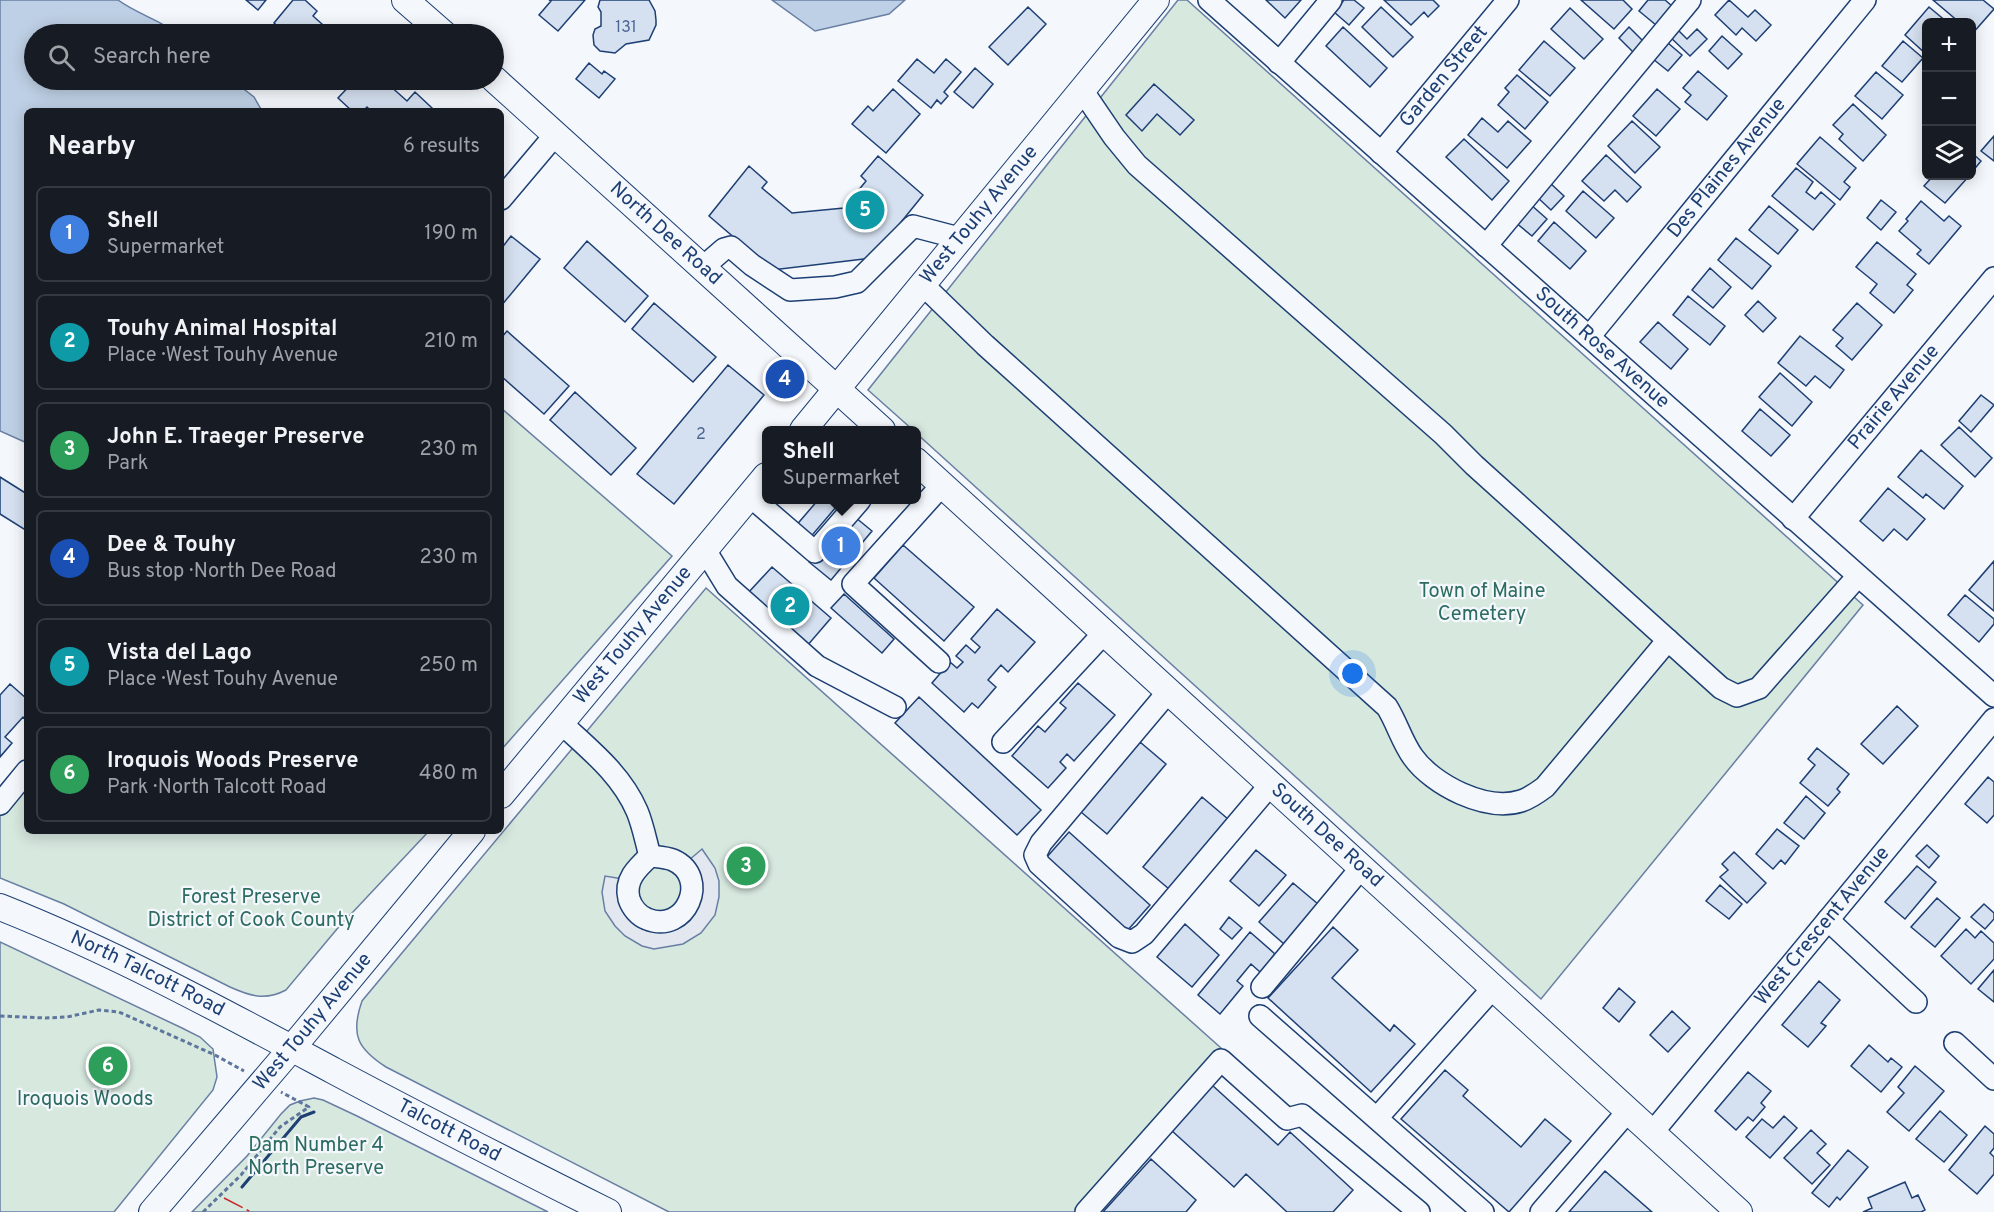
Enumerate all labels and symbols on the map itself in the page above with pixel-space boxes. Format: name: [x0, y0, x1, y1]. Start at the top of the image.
house number: 131: [615, 18, 637, 38]
street label: Garden Street: [1394, 20, 1494, 133]
street label: Des Plaines Avenue: [1662, 93, 1792, 244]
street label: West Touhy Avenue: [915, 140, 1044, 290]
street label: North Dee Road: [604, 176, 727, 292]
pin: 5: [846, 188, 884, 232]
street label: South Rose Avenue: [1529, 282, 1675, 415]
street label: Prairie Avenue: [1843, 339, 1946, 456]
pin: 4: [766, 356, 804, 401]
house number: 2: [696, 425, 706, 445]
pin: 1: [822, 524, 860, 568]
street label: West Touhy Avenue: [568, 561, 698, 710]
park label: Town of Maine Cemetery: [1419, 579, 1545, 628]
pin: 2: [770, 584, 810, 628]
your location: [1338, 659, 1367, 688]
street label: South Dee Road: [1265, 778, 1389, 894]
street label: West Crescent Avenue: [1749, 841, 1896, 1011]
pin: 3: [726, 844, 766, 888]
park label: Forest Preserve District of Cook County: [147, 885, 355, 934]
street label: North Talcott Road: [66, 925, 229, 1023]
street label: West Touhy Avenue: [248, 948, 378, 1097]
pin: 6: [88, 1044, 128, 1088]
park label: Iroquois Woods: [17, 1087, 153, 1113]
street label: Talcott Road: [392, 1094, 505, 1169]
park label: Dam Number 4 North Preserve: [248, 1133, 384, 1182]

